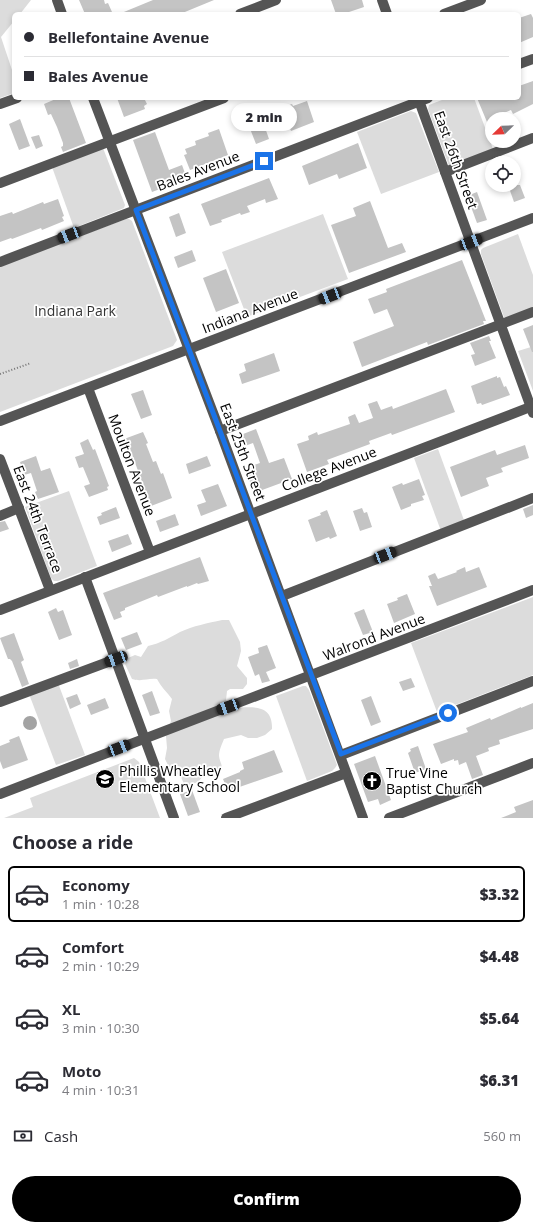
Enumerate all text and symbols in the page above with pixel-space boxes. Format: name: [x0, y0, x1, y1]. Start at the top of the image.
text: Bellefontaine Avenue: [48, 27, 209, 47]
text: Bales Avenue: [48, 66, 148, 86]
callout: 2 min: [231, 103, 297, 131]
text: 2 min: [246, 108, 282, 126]
street label: East 26th Street: [430, 108, 483, 212]
north arrow: [485, 112, 521, 148]
map controls: [485, 112, 521, 192]
street label: Bales Avenue: [154, 146, 242, 195]
route end: [255, 152, 273, 170]
button: locate: [485, 156, 521, 192]
car: [56, 225, 82, 245]
car: [458, 232, 484, 252]
street label: Indiana Avenue: [199, 283, 301, 338]
car: [317, 286, 343, 306]
park label: Indiana Park: [34, 301, 116, 320]
street label: East 25th Street: [216, 400, 271, 503]
street label: Moulton Avenue: [104, 411, 161, 519]
street label: College Avenue: [279, 442, 379, 495]
street label: East 24th Terrace: [9, 462, 68, 575]
car: [372, 545, 398, 565]
street label: Walrond Avenue: [320, 608, 428, 665]
car: [103, 649, 129, 669]
car: [215, 697, 241, 717]
route start: [439, 704, 457, 722]
car: [106, 738, 132, 758]
place label: Phillis Wheatley Elementary School: [119, 761, 240, 796]
place label: True Vine Baptist Church: [386, 763, 482, 798]
school or university icon: Phillis Wheatley Elementary School: [94, 768, 116, 790]
church icon: True Vine Baptist Church: [361, 770, 383, 792]
text: Choose a ride: [12, 830, 133, 854]
text: Economy: [62, 875, 130, 895]
icon: car: [14, 876, 50, 912]
text: $3.32: [480, 884, 519, 904]
text: 1 min · 10:28: [62, 895, 139, 913]
text: Comfort: [62, 937, 124, 957]
icon: car: [14, 938, 50, 974]
text: $4.48: [480, 946, 519, 966]
text: 2 min · 10:29: [62, 957, 139, 975]
text: XL: [62, 999, 80, 1019]
icon: car: [14, 1000, 50, 1036]
text: $5.64: [480, 1008, 519, 1028]
text: 3 min · 10:30: [62, 1019, 139, 1037]
text: Moto: [62, 1061, 101, 1081]
icon: car: [14, 1062, 50, 1098]
text: $6.31: [480, 1070, 519, 1090]
text: 4 min · 10:31: [62, 1081, 139, 1099]
icon: cash: [12, 1125, 34, 1147]
text: Cash: [44, 1126, 78, 1146]
text: 560 m: [483, 1127, 521, 1145]
button: Confirm: [12, 1176, 521, 1222]

